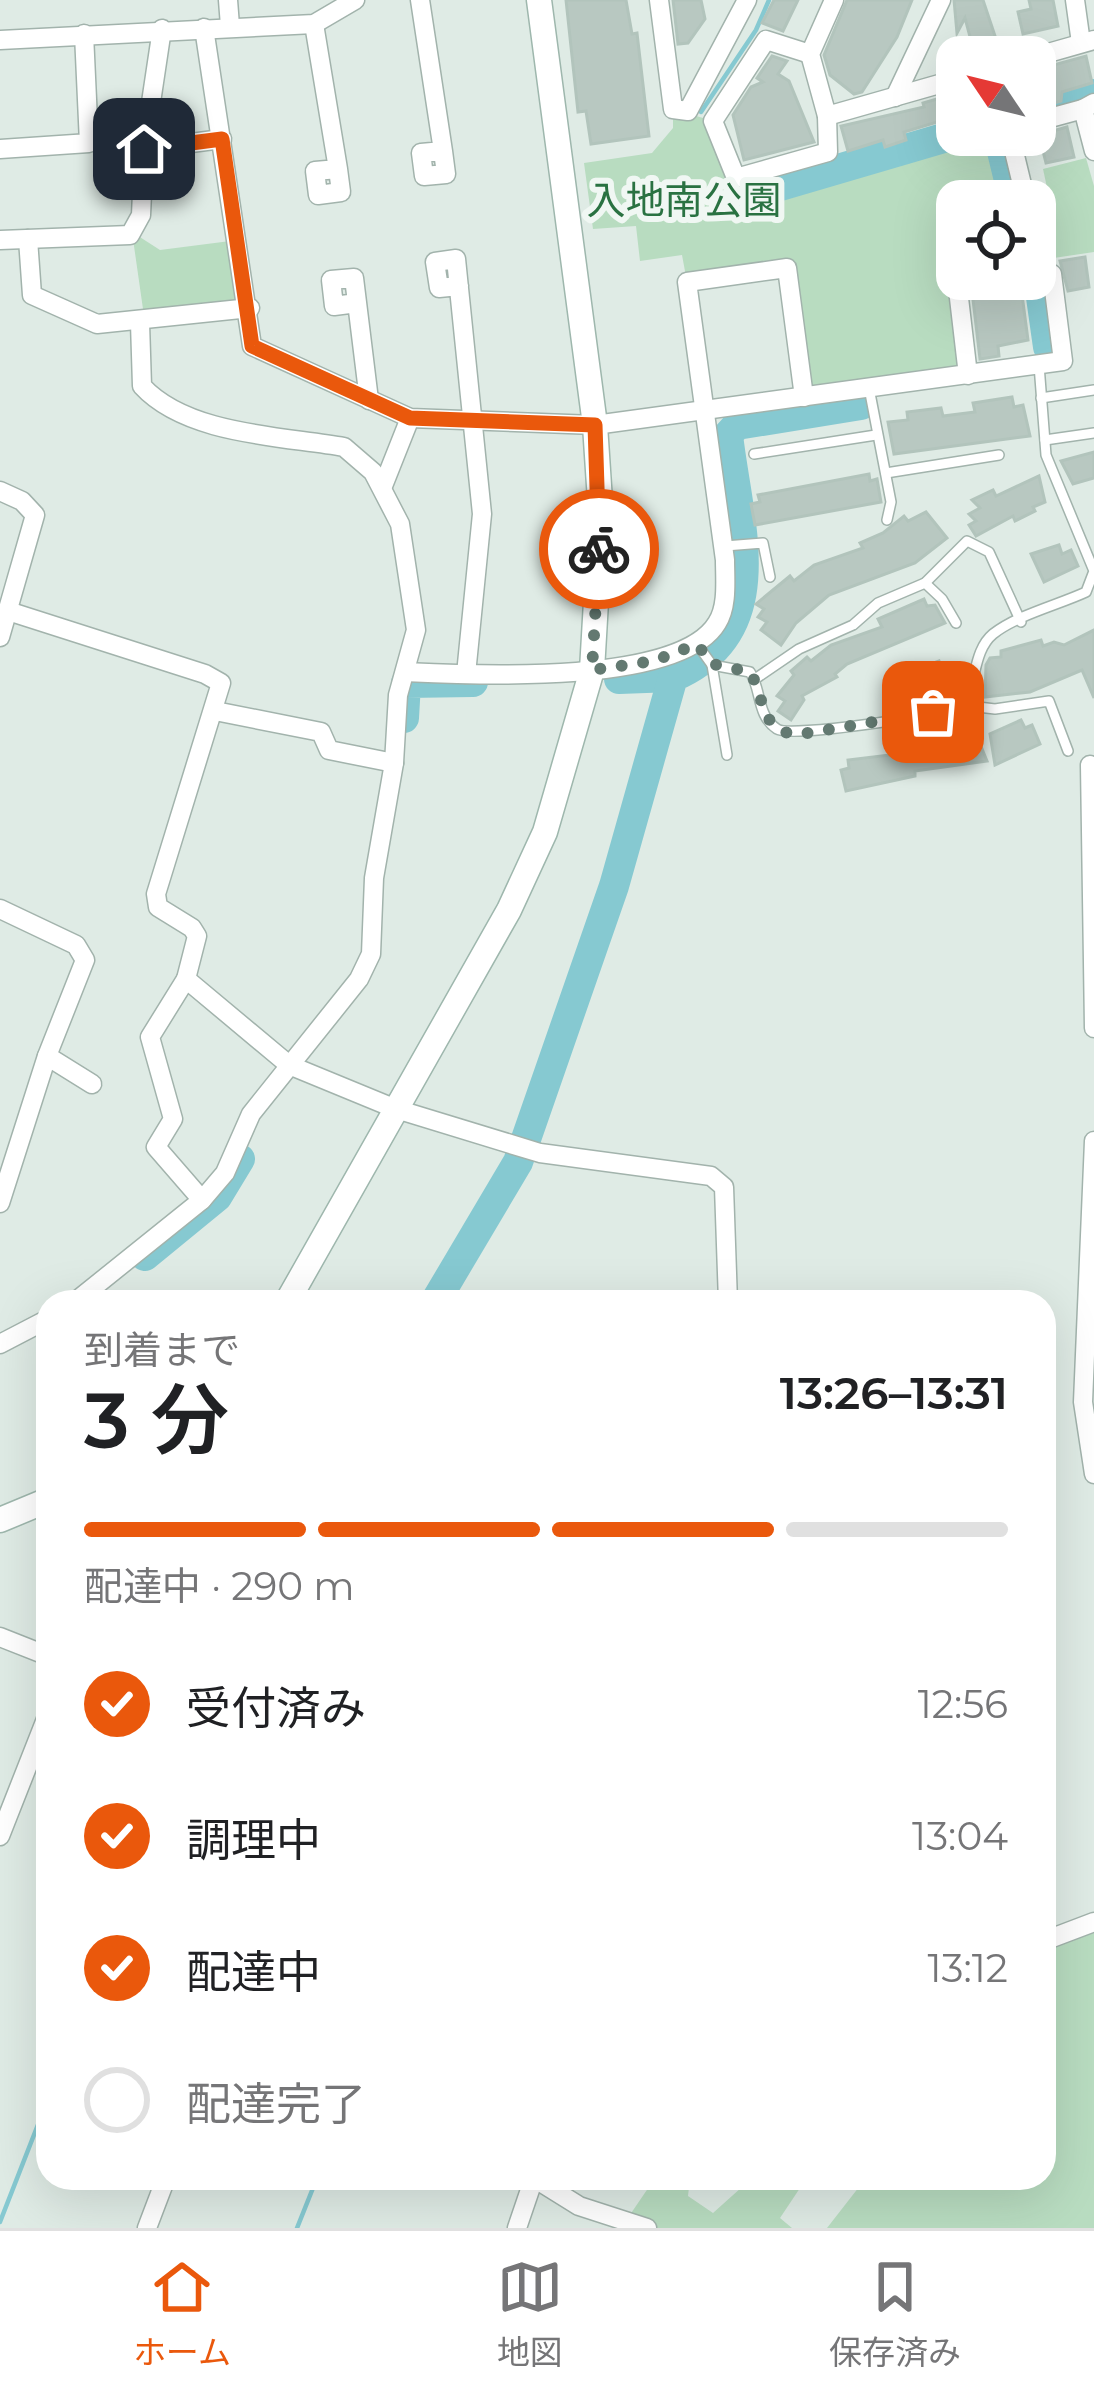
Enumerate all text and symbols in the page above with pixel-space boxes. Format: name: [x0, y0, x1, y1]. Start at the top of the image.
north arrow: [936, 36, 1056, 156]
map controls: [936, 36, 1056, 300]
pin: [93, 98, 195, 200]
icon: home: [111, 116, 177, 182]
park label: 入地南公園: [586, 176, 782, 224]
button: locate: [936, 180, 1056, 300]
courier: [539, 489, 659, 609]
icon: bike: [566, 516, 632, 582]
pin: [882, 661, 984, 763]
icon: bag: [900, 679, 966, 745]
text: 到着まで: [84, 1326, 240, 1374]
text: 13:26–13:31: [780, 1365, 1008, 1420]
text: 3 分: [84, 1372, 229, 1468]
text: 配達中 · 290 m: [84, 1562, 355, 1610]
icon: check: [84, 1671, 150, 1737]
text: 受付済み: [186, 1680, 366, 1735]
text: 12:56: [918, 1680, 1008, 1728]
icon: check: [84, 1803, 150, 1869]
text: 調理中: [186, 1812, 321, 1867]
text: 13:04: [912, 1812, 1008, 1860]
icon: check: [84, 1935, 150, 2001]
text: 配達中: [186, 1944, 321, 1999]
text: 13:12: [927, 1944, 1008, 1992]
text: 配達完了: [186, 2076, 366, 2131]
tab: ホーム: [133, 2254, 231, 2374]
tab: 地図: [497, 2254, 563, 2374]
tab: 保存済み: [829, 2254, 961, 2374]

